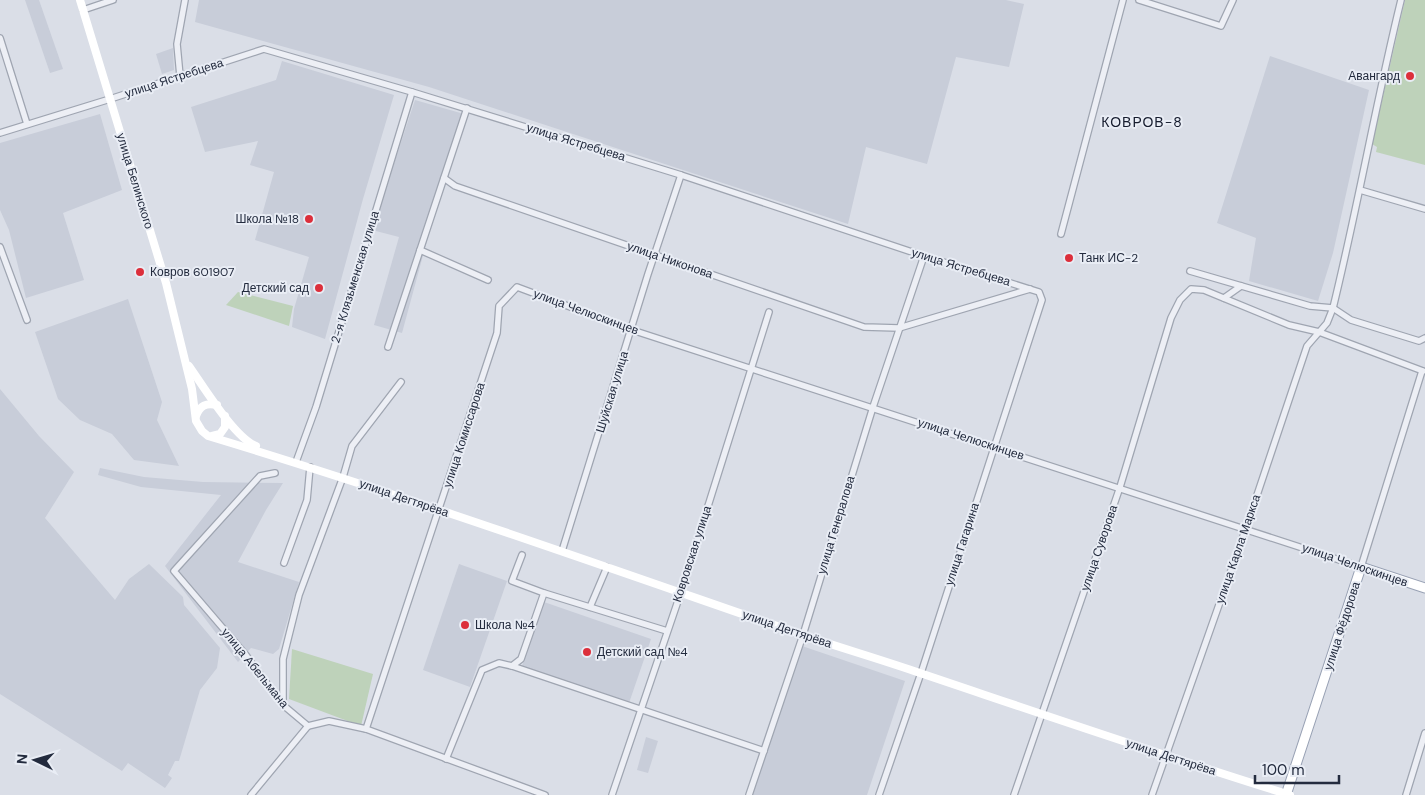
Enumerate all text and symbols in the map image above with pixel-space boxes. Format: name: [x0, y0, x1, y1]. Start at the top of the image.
street label: улица Ястребцева: [123, 54, 226, 101]
place label: Авангард: [1348, 68, 1400, 84]
marker: Авангард: [1404, 70, 1416, 82]
district label: КОВРОВ-8: [1101, 113, 1183, 131]
street label: улица Ястребцева: [525, 119, 628, 165]
street label: улица Белинского: [113, 131, 157, 231]
street label: 2-я Клязьменская улица: [327, 208, 383, 345]
place label: Школа №18: [235, 211, 299, 227]
marker: Школа №18: [303, 213, 315, 225]
street label: улица Никонова: [625, 238, 715, 282]
street label: улица Ястребцева: [910, 244, 1013, 290]
place label: Танк ИС-2: [1079, 250, 1138, 266]
marker: Танк ИС-2: [1063, 252, 1075, 264]
place label: Ковров 601907: [150, 264, 234, 280]
marker: Ковров 601907: [134, 266, 146, 278]
place label: Детский сад: [242, 280, 309, 296]
marker: Детский сад: [313, 282, 325, 294]
street label: улица Челюскинцев: [531, 286, 641, 338]
street label: Шуйская улица: [592, 349, 632, 435]
street label: улица Комиссарова: [439, 380, 489, 490]
street label: улица Челюскинцев: [916, 414, 1026, 464]
street label: улица Генералова: [813, 474, 859, 576]
street label: улица Дегтярёва: [357, 475, 451, 521]
street label: улица Карла Маркса: [1212, 492, 1264, 606]
street label: улица Гагарина: [941, 500, 983, 587]
street label: Ковровская улица: [669, 503, 715, 604]
street label: улица Суворова: [1077, 503, 1121, 593]
street label: улица Челюскинцев: [1300, 539, 1410, 591]
street label: улица Фёдорова: [1320, 580, 1364, 672]
street label: улица Дегтярёва: [740, 606, 834, 652]
place label: Школа №4: [475, 617, 535, 633]
marker: Школа №4: [459, 619, 471, 631]
street label: улица Абельмана: [218, 625, 292, 712]
place label: Детский сад №4: [597, 644, 688, 660]
marker: Детский сад №4: [581, 646, 593, 658]
north arrow: [10, 735, 60, 785]
street label: улица Дегтярёва: [1124, 735, 1218, 779]
scale bar: [1255, 752, 1339, 784]
text: N: [13, 753, 31, 765]
text: 100 m: [1262, 760, 1305, 780]

